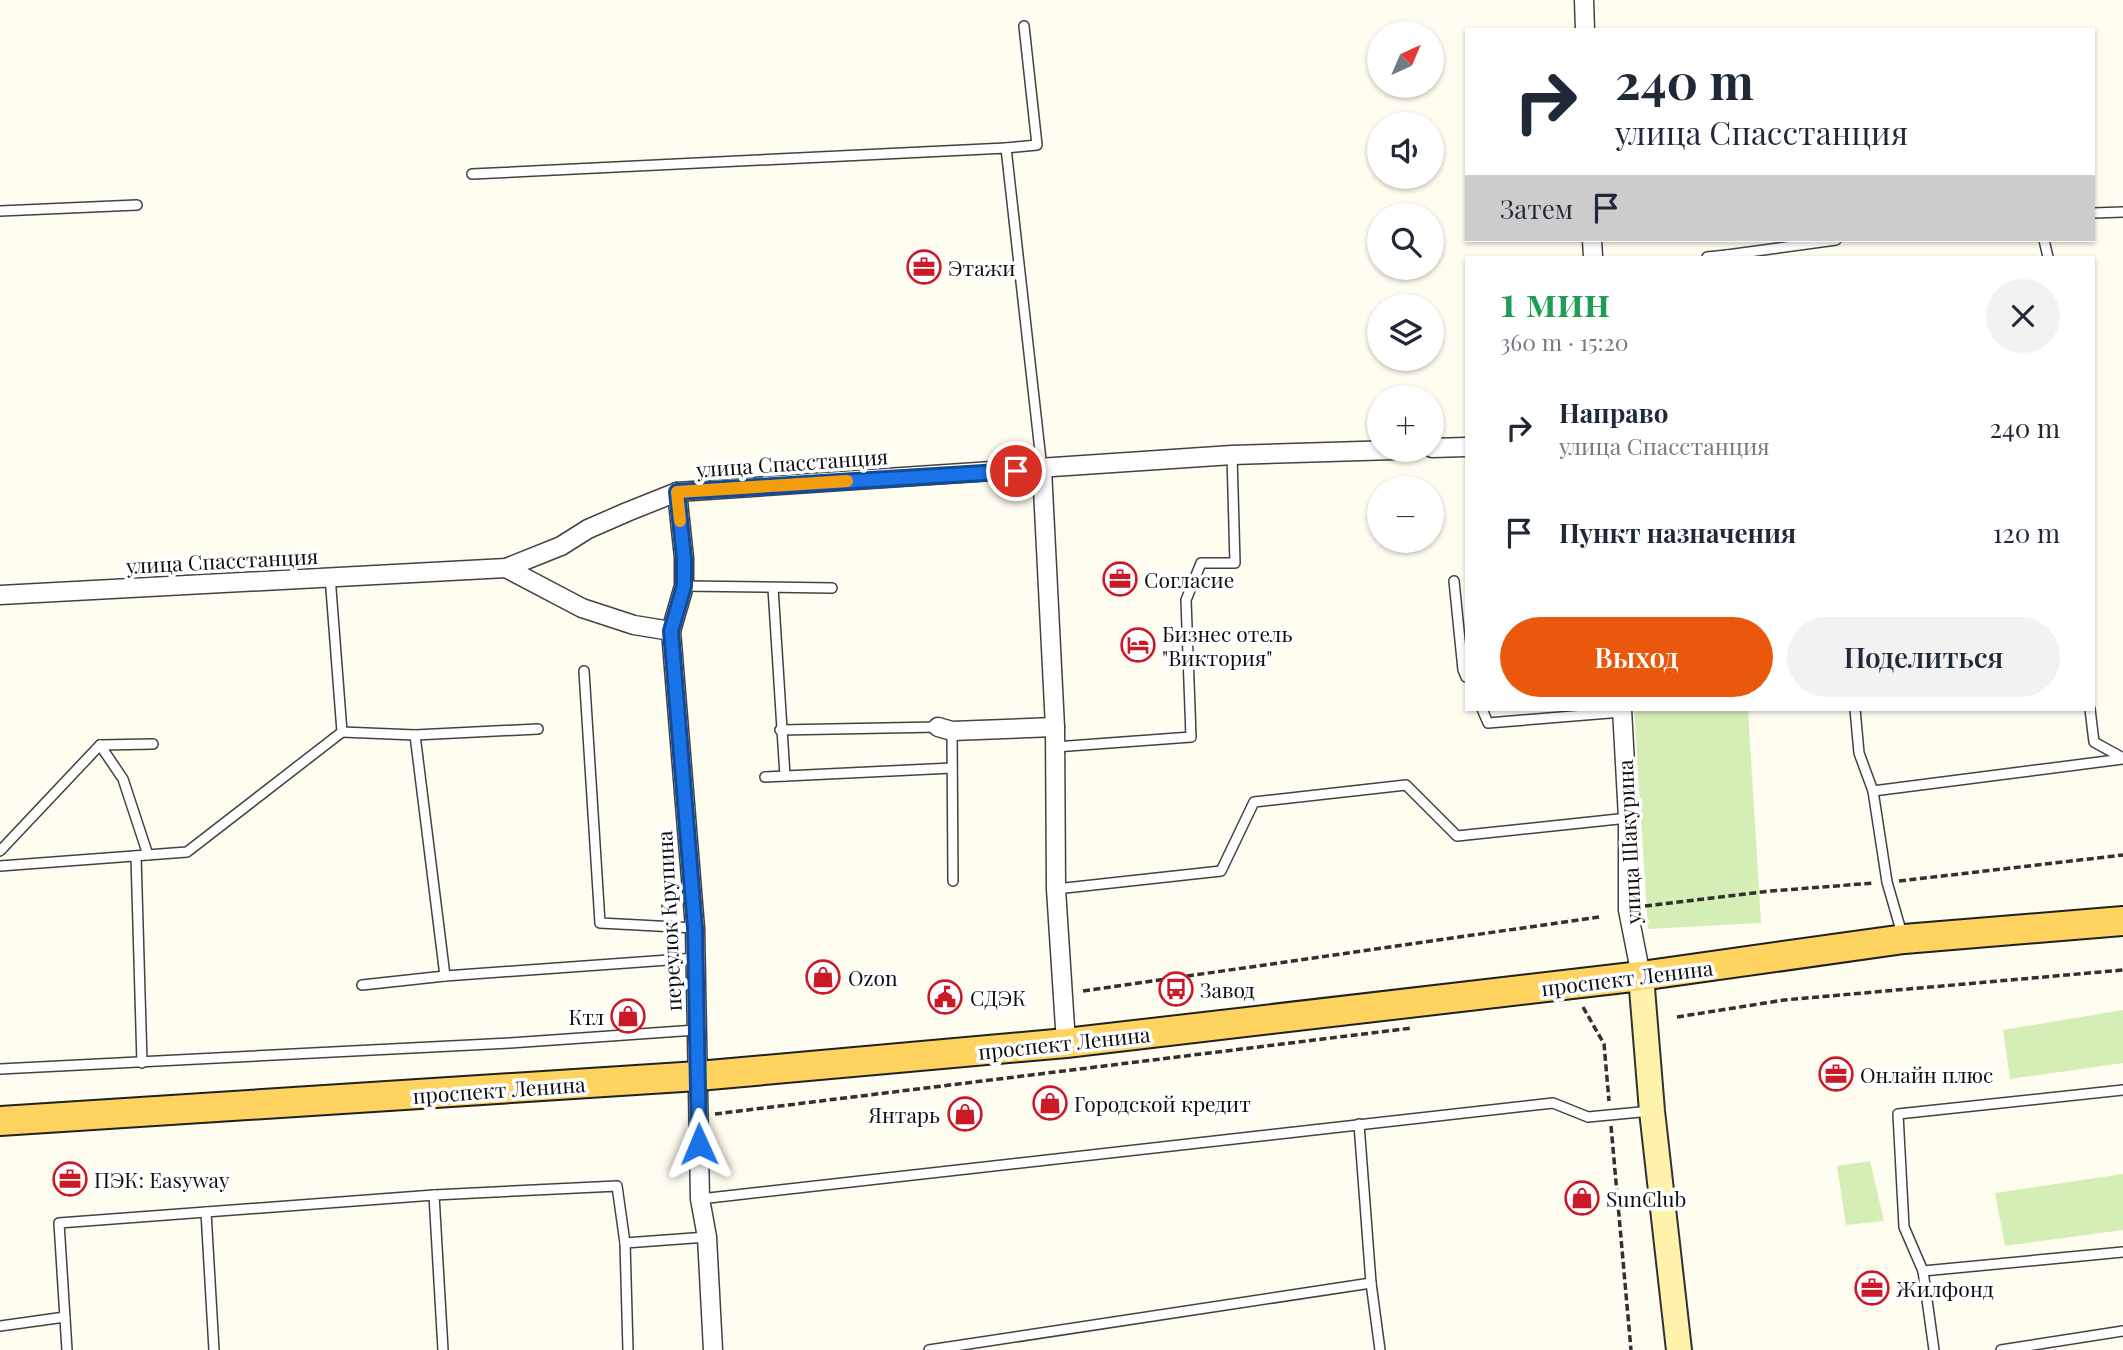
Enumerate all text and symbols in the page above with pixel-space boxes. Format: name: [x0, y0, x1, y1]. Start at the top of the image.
north arrow: [1367, 21, 1444, 98]
map controls: [1367, 21, 1444, 553]
text: 240 m: [1615, 47, 1754, 112]
icon: right: [1500, 56, 1591, 147]
text: улица Спасстанция: [1615, 110, 1908, 153]
button: sound: [1367, 112, 1444, 189]
icon: arrive: [1587, 189, 1625, 227]
text: Затем: [1500, 191, 1573, 226]
button: search: [1367, 203, 1444, 280]
office icon: Этажи: [905, 248, 943, 286]
place label: Этажи: [948, 253, 1015, 281]
text: 1 мин: [1500, 272, 1610, 328]
button: close: [1986, 279, 2060, 353]
button: layers: [1367, 294, 1444, 371]
text: 360 m · 15:20: [1500, 326, 1628, 357]
button: +: [1367, 385, 1444, 462]
text: Направо: [1559, 395, 1668, 430]
icon: right: [1500, 409, 1538, 447]
text: 240 m: [1990, 410, 2060, 445]
text: улица Спасстанция: [1559, 430, 1770, 461]
street label: улица Спасстанция: [694, 441, 889, 483]
pin: [986, 441, 1046, 501]
icon: arrive: [997, 452, 1035, 490]
button: −: [1367, 476, 1444, 553]
icon: arrive: [1500, 514, 1538, 552]
text: Пункт назначения: [1559, 515, 1796, 550]
text: 120 m: [1993, 515, 2060, 550]
street label: улица Спасстанция: [124, 541, 319, 579]
office icon: Согласие: [1101, 560, 1139, 598]
place label: Согласие: [1144, 565, 1234, 593]
button: Выход: [1500, 617, 1773, 697]
button: Поделиться: [1787, 617, 2060, 697]
place label: Бизнес отель "Виктория": [1162, 619, 1292, 671]
hotel icon: Бизнес отель "Виктория": [1119, 626, 1157, 664]
street label: улица Шакурина: [1610, 759, 1646, 926]
street label: переулок Крупина: [649, 829, 687, 1012]
street label: проспект Ленина: [1539, 952, 1715, 1001]
shop icon: Ozon: [804, 958, 842, 996]
place label: Ozon: [848, 963, 898, 991]
bus stop icon: Завод: [1157, 970, 1195, 1008]
place label: Завод: [1200, 975, 1255, 1003]
public building icon: СДЭК: [926, 978, 964, 1016]
place label: СДЭК: [970, 983, 1026, 1011]
shop icon: Ктл: [609, 997, 647, 1035]
place label: Ктл: [569, 1002, 604, 1030]
street label: проспект Ленина: [976, 1019, 1152, 1065]
office icon: Онлайн плюс: [1817, 1055, 1855, 1093]
place label: Онлайн плюс: [1860, 1060, 1993, 1088]
street label: проспект Ленина: [412, 1069, 587, 1109]
shop icon: Городской кредит: [1031, 1084, 1069, 1122]
place label: Городской кредит: [1074, 1089, 1251, 1117]
shop icon: Янтарь: [946, 1095, 984, 1133]
place label: Янтарь: [867, 1100, 940, 1128]
position arrow: [662, 1107, 736, 1181]
office icon: ПЭК: Easyway: [51, 1160, 89, 1198]
place label: ПЭК: Easyway: [94, 1165, 230, 1193]
shop icon: SunClub: [1563, 1179, 1601, 1217]
place label: SunClub: [1606, 1184, 1686, 1212]
office icon: Жилфонд: [1853, 1269, 1891, 1307]
place label: Жилфонд: [1896, 1274, 1994, 1302]

